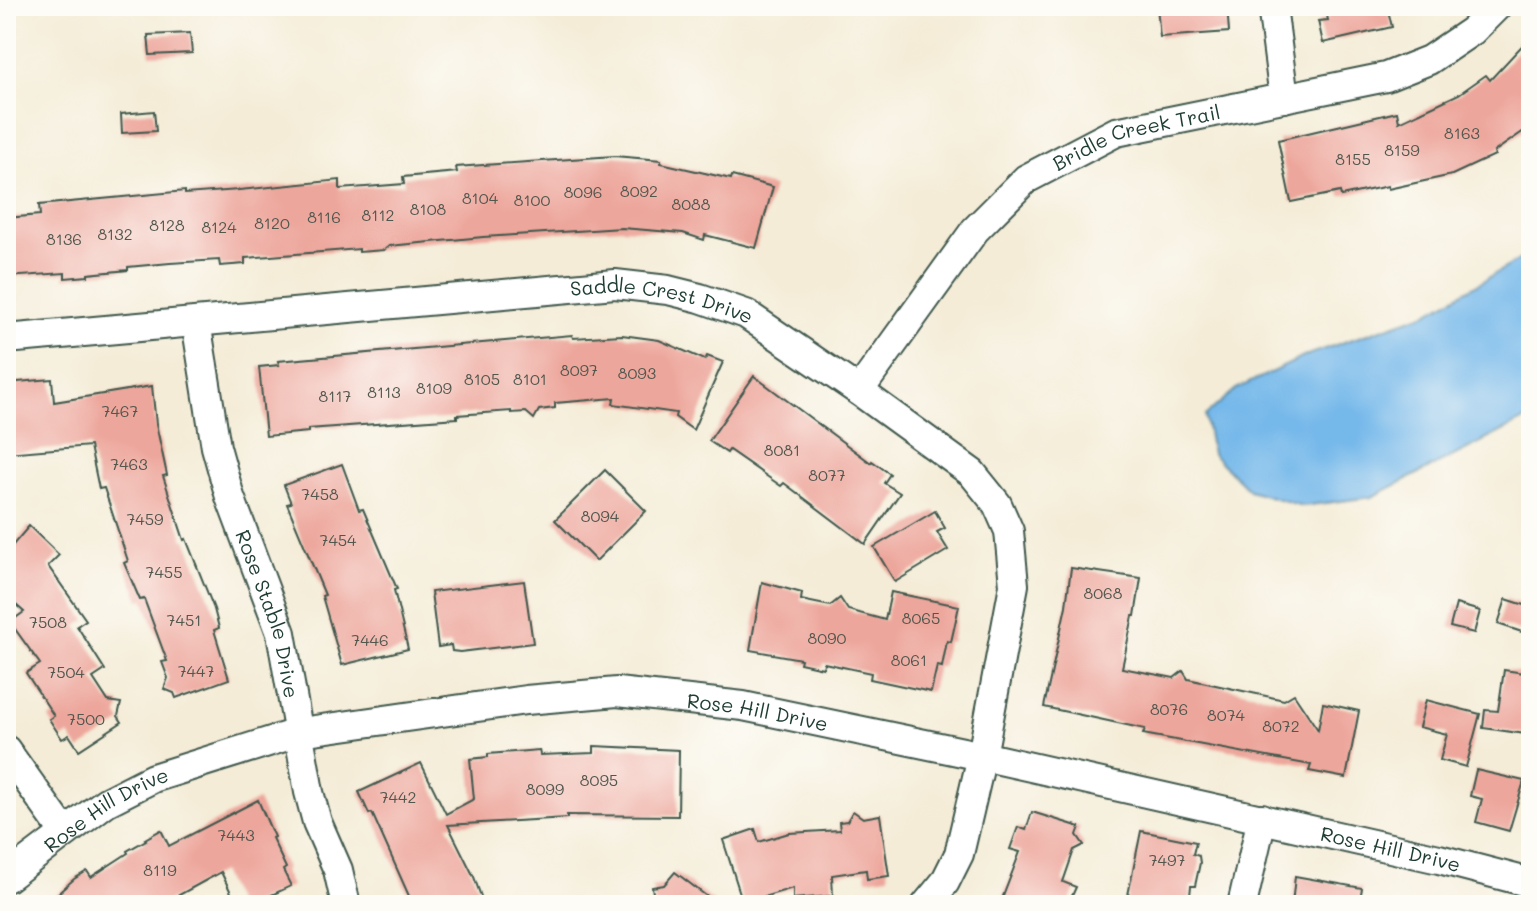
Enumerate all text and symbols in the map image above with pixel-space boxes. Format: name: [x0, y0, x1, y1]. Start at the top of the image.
street label: Bridle Creek Trail: [1048, 98, 1222, 176]
house number: 8163: [1444, 122, 1480, 143]
house number: 8159: [1384, 139, 1420, 160]
house number: 8155: [1335, 148, 1371, 169]
house number: 8092: [620, 180, 658, 201]
house number: 8096: [564, 181, 602, 202]
house number: 8104: [462, 187, 499, 208]
house number: 8100: [514, 189, 550, 210]
house number: 8088: [672, 193, 711, 214]
house number: 8108: [410, 198, 447, 219]
house number: 8112: [362, 204, 394, 225]
house number: 8116: [307, 206, 341, 227]
house number: 8120: [254, 212, 290, 233]
house number: 8128: [149, 214, 185, 235]
house number: 8124: [201, 216, 237, 237]
house number: 8132: [97, 223, 133, 244]
house number: 8136: [46, 228, 82, 249]
street label: Saddle Crest Drive: [569, 271, 759, 329]
house number: 8097: [560, 359, 598, 380]
house number: 8093: [618, 362, 656, 383]
house number: 8105: [464, 368, 500, 389]
house number: 8101: [513, 368, 547, 389]
house number: 8109: [416, 377, 452, 398]
house number: 8113: [367, 381, 401, 402]
house number: 8117: [319, 385, 352, 406]
house number: 7467: [102, 400, 139, 421]
house number: 8081: [764, 439, 800, 460]
house number: 7463: [110, 453, 148, 474]
house number: 8077: [808, 464, 846, 485]
house number: 7458: [301, 483, 339, 504]
house number: 8094: [581, 505, 620, 526]
house number: 7459: [126, 508, 164, 529]
street label: Rose Stable Drive: [230, 526, 305, 700]
house number: 7454: [319, 529, 357, 550]
house number: 7455: [146, 561, 182, 582]
house number: 8068: [1084, 582, 1123, 603]
house number: 8065: [902, 607, 940, 628]
house number: 7451: [167, 609, 201, 630]
house number: 7508: [29, 611, 67, 632]
house number: 8090: [808, 627, 847, 648]
house number: 7446: [351, 629, 389, 650]
house number: 8061: [891, 649, 927, 670]
house number: 7447: [178, 660, 214, 681]
house number: 7504: [47, 661, 85, 682]
street label: Rose Hill Drive: [686, 687, 831, 736]
house number: 8076: [1150, 698, 1188, 719]
house number: 8074: [1207, 704, 1246, 725]
house number: 7500: [67, 708, 105, 729]
house number: 8072: [1262, 715, 1300, 736]
street label: Rose Hill Drive: [38, 761, 171, 858]
house number: 8095: [580, 769, 618, 790]
house number: 8099: [526, 778, 564, 799]
house number: 7442: [380, 786, 416, 807]
street label: Rose Hill Drive: [1318, 820, 1464, 877]
house number: 7443: [217, 824, 255, 845]
house number: 7497: [1149, 849, 1185, 870]
house number: 8119: [143, 859, 177, 880]

